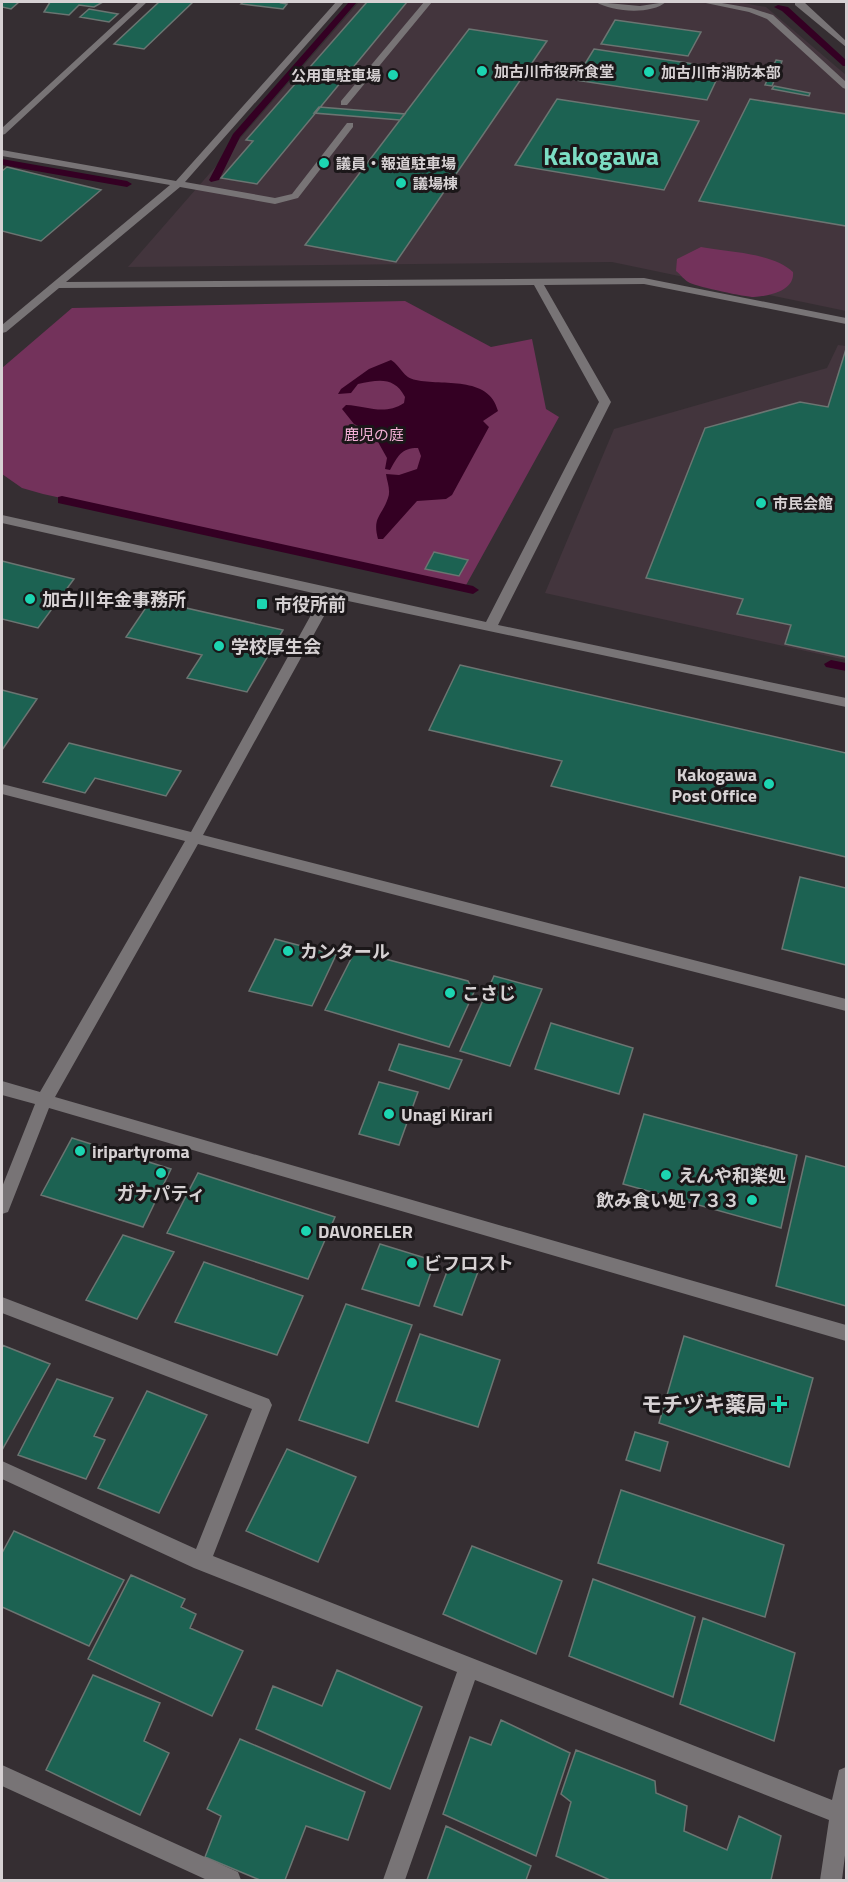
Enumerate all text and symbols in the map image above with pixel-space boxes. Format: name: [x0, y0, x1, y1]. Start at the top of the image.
place label: 加古川市役所食堂: [494, 60, 614, 83]
place label: 加古川市消防本部: [661, 61, 781, 84]
place label: 公用車駐車場: [291, 64, 381, 87]
marker: 加古川市役所食堂: [475, 64, 489, 78]
marker: 加古川市消防本部: [642, 65, 656, 79]
marker: 公用車駐車場: [386, 68, 400, 82]
district label: Kakogawa: [543, 136, 659, 175]
place label: 議員・報道駐車場: [336, 152, 456, 175]
marker: 議員・報道駐車場: [317, 156, 331, 170]
place label: 議場棟: [413, 172, 458, 195]
marker: 議場棟: [394, 176, 408, 190]
park label: 鹿児の庭: [344, 423, 404, 446]
place label: 市民会館: [773, 492, 833, 515]
marker: 市民会館: [754, 496, 768, 510]
place label: 加古川年金事務所: [42, 586, 186, 613]
place label: 市役所前: [274, 591, 346, 618]
marker: 加古川年金事務所: [23, 592, 37, 606]
marker: 市役所前: [255, 597, 269, 611]
place label: 学校厚生会: [231, 633, 321, 660]
marker: 学校厚生会: [212, 639, 226, 653]
place label: Kakogawa Post Office: [671, 761, 757, 809]
marker: Kakogawa Post Office: [762, 777, 776, 791]
place label: カンタール: [300, 938, 390, 965]
marker: カンタール: [281, 944, 295, 958]
place label: こさじ: [462, 980, 516, 1007]
marker: こさじ: [443, 986, 457, 1000]
place label: Unagi Kirari: [401, 1101, 493, 1128]
marker: Unagi Kirari: [382, 1107, 396, 1121]
place label: iripartyroma: [92, 1138, 190, 1165]
marker: iripartyroma: [73, 1144, 87, 1158]
place label: えんや和楽処: [678, 1162, 786, 1189]
marker: ガナパティ: [154, 1166, 168, 1180]
marker: えんや和楽処: [659, 1168, 673, 1182]
place label: ガナパティ: [117, 1180, 205, 1207]
place label: 飲み食い処７３３: [596, 1187, 740, 1214]
marker: 飲み食い処７３３: [745, 1193, 759, 1207]
place label: DAVORELER: [318, 1218, 413, 1245]
marker: DAVORELER: [299, 1224, 313, 1238]
place label: ビフロスト: [424, 1250, 514, 1277]
marker: ビフロスト: [405, 1256, 419, 1270]
place label: モチヅキ薬局: [641, 1388, 767, 1420]
marker: モチヅキ薬局: [772, 1397, 786, 1411]

